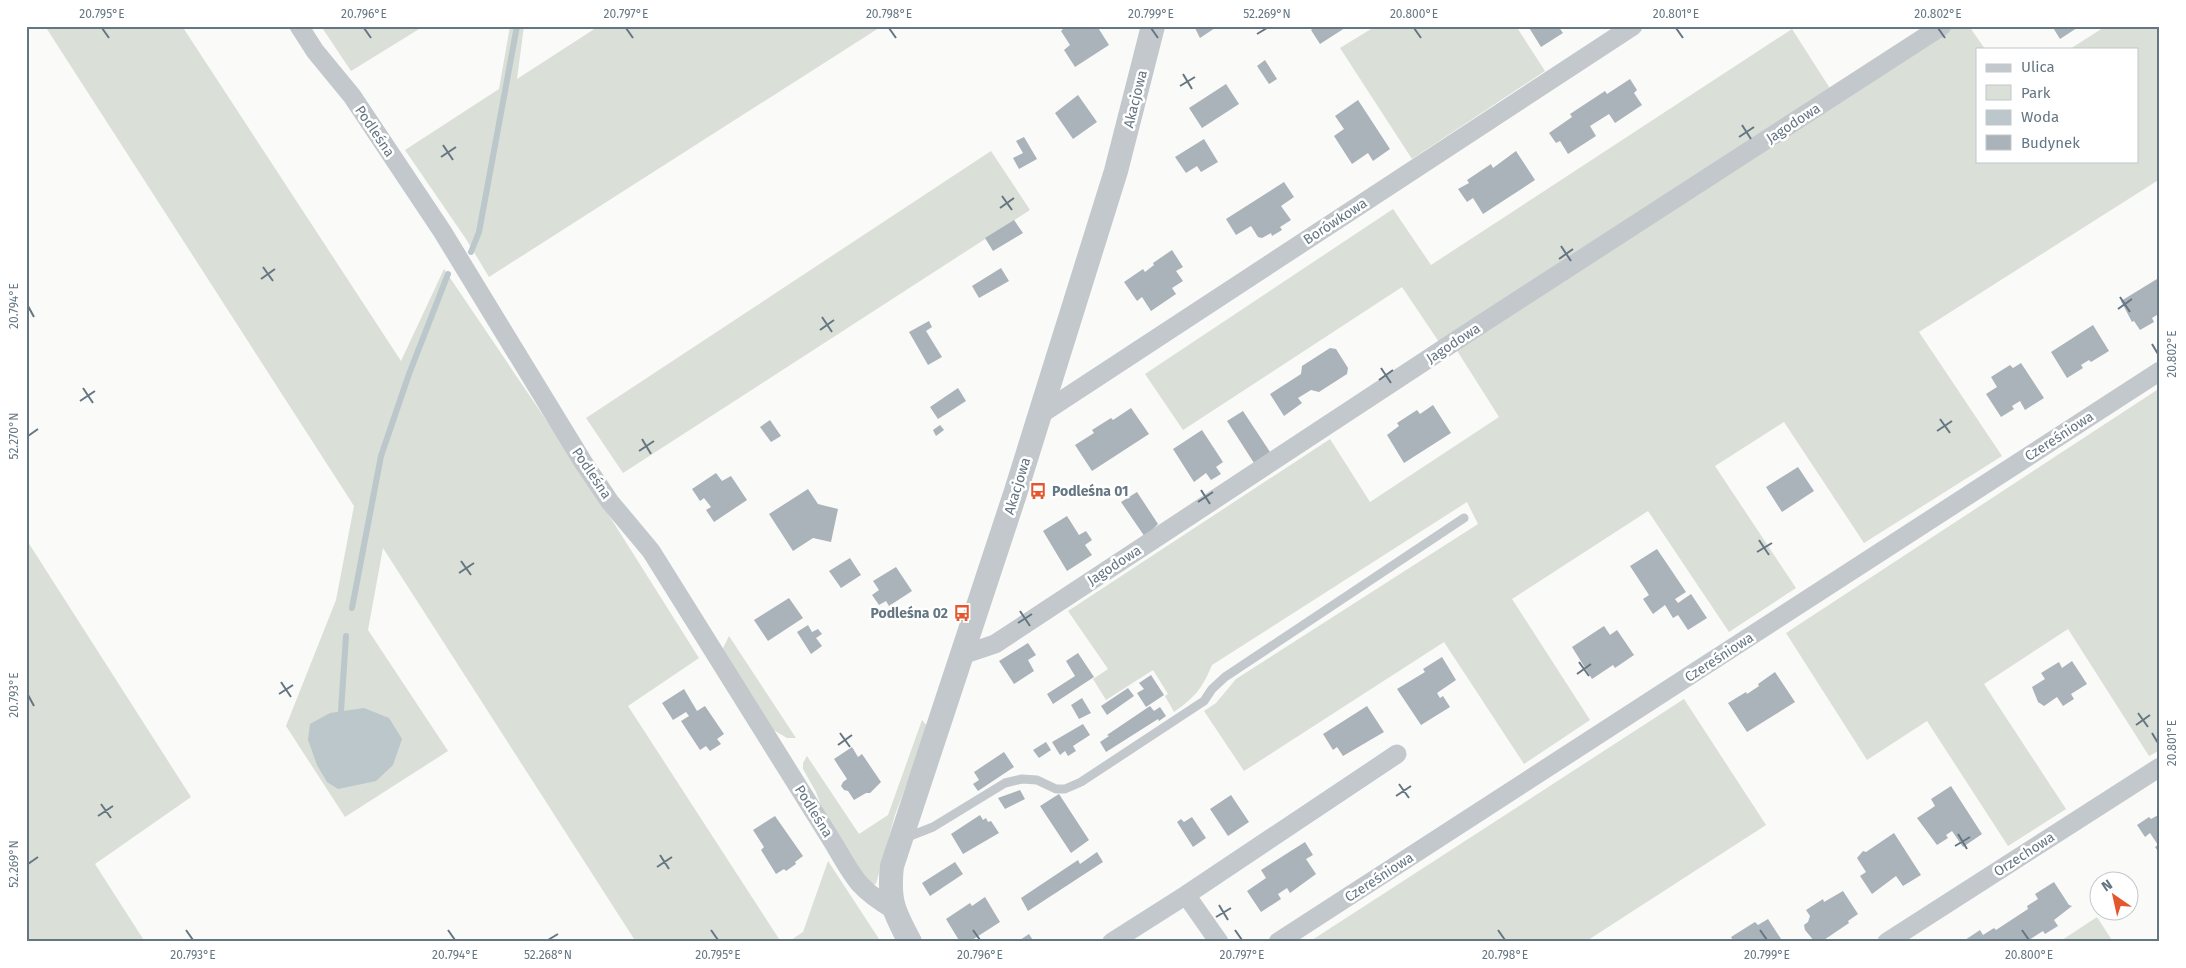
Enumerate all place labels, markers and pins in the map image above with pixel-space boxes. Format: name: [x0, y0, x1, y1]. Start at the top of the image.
bus stop icon: Podleśna 01: [1028, 481, 1048, 501]
place label: Podleśna 01: [1052, 483, 1129, 500]
bus stop icon: Podleśna 02: [952, 603, 972, 623]
place label: Podleśna 02: [871, 605, 948, 622]

